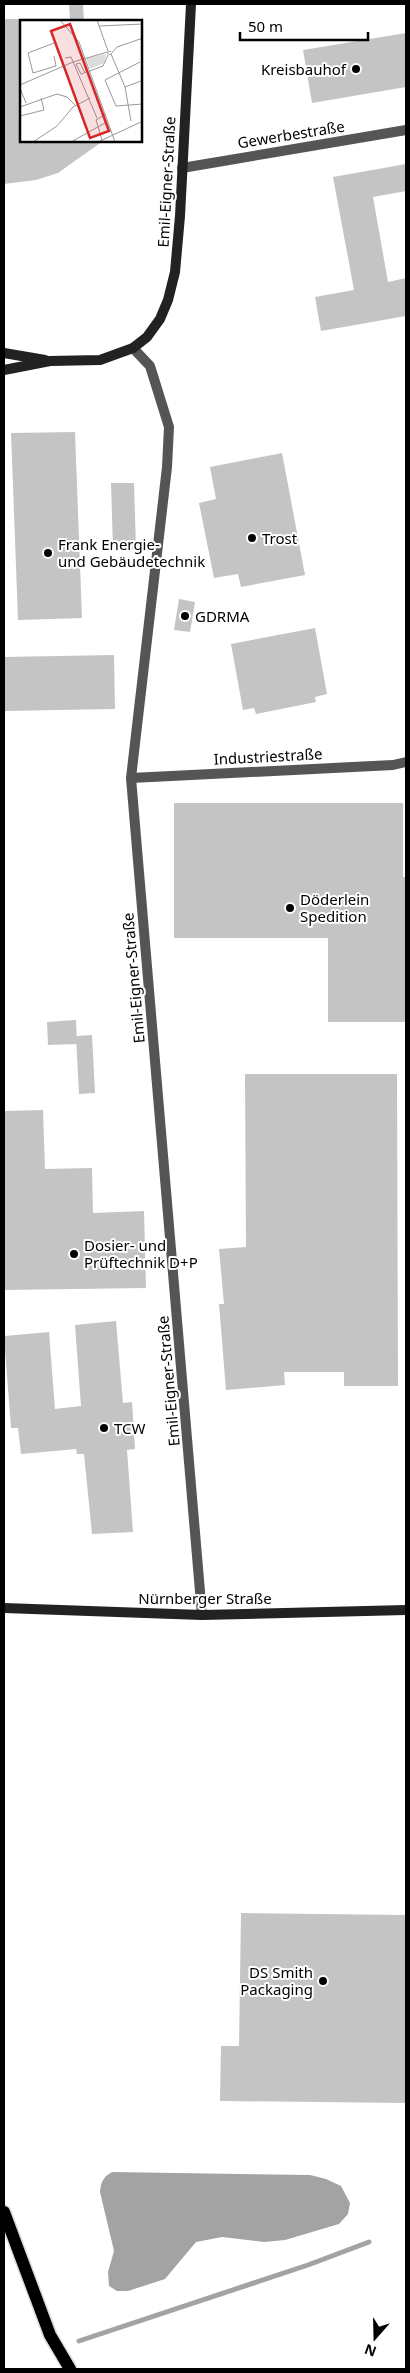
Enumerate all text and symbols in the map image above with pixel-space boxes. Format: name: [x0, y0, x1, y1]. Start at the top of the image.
scale bar: [240, 10, 368, 42]
text: 50 m: [248, 16, 283, 36]
inset map: [20, 20, 142, 142]
place label: Kreisbauhof: [261, 59, 347, 79]
marker: Kreisbauhof: [350, 63, 362, 75]
street label: Emil-Eigner-Straße: [153, 116, 179, 248]
street label: Gewerbestraße: [236, 116, 346, 152]
place label: Trost: [262, 528, 298, 548]
marker: Trost: [246, 532, 258, 544]
place label: Frank Energie- und Gebäudetechnik: [58, 534, 205, 571]
marker: Frank Energie- und Gebäudetechnik: [42, 547, 54, 559]
place label: GDRMA: [195, 606, 250, 626]
marker: GDRMA: [179, 610, 191, 622]
street label: Industriestraße: [213, 743, 323, 769]
place label: Döderlein Spedition: [300, 889, 369, 926]
marker: Döderlein Spedition: [284, 902, 296, 914]
street label: Emil-Eigner-Straße: [117, 912, 149, 1044]
place label: Dosier- und Prüftechnik D+P: [84, 1235, 198, 1272]
marker: Dosier- und Prüftechnik D+P: [68, 1248, 80, 1260]
street label: Emil-Eigner-Straße: [152, 1315, 184, 1447]
place label: TCW: [114, 1418, 146, 1438]
marker: TCW: [98, 1422, 110, 1434]
street label: Nürnberger Straße: [138, 1588, 272, 1608]
place label: DS Smith Packaging: [240, 1962, 313, 1999]
marker: DS Smith Packaging: [317, 1975, 329, 1987]
north arrow: [350, 2313, 400, 2363]
text: N: [362, 2340, 379, 2362]

